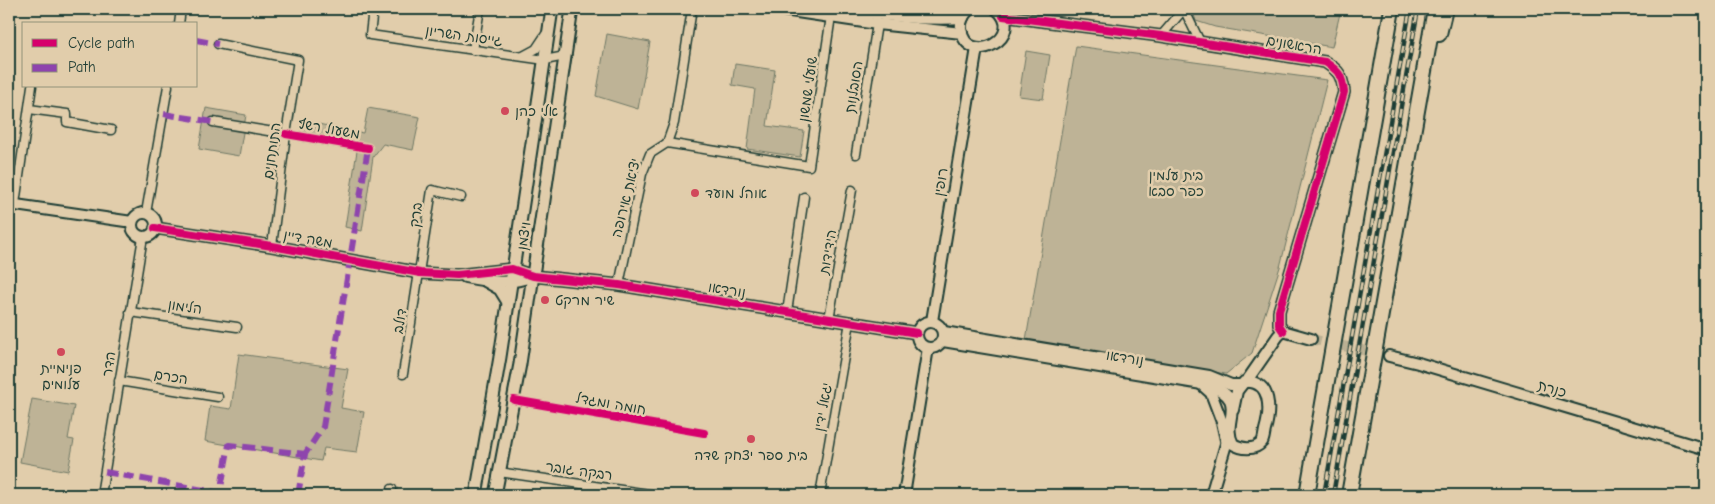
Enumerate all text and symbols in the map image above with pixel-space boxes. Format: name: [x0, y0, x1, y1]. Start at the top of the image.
legend: [22, 22, 198, 88]
street label: גייסות השריון: [424, 22, 504, 50]
street label: הראשונים: [1265, 32, 1323, 58]
text: Cycle path: [68, 34, 135, 52]
street label: שועלי שמשון: [795, 55, 821, 123]
text: Path: [68, 58, 96, 76]
street label: הסובלנות: [841, 60, 867, 114]
place label: אלי כהן: [515, 103, 559, 120]
marker: אלי כהן: [499, 105, 511, 117]
street label: משעול רשף: [297, 115, 361, 143]
street label: התותחנים: [260, 121, 284, 181]
street label: יציאת אירופה: [608, 157, 644, 239]
street label: רופין: [930, 167, 952, 197]
park label: בית עלמין כפר סבא: [1148, 167, 1204, 200]
place label: אוהל מועד: [705, 185, 767, 202]
marker: אוהל מועד: [689, 187, 701, 199]
street label: ברק: [406, 201, 426, 229]
street label: ויצמן: [514, 221, 534, 251]
street label: משה דיין: [282, 226, 334, 252]
street label: הידידות: [816, 228, 840, 277]
street label: נורדאו: [707, 279, 747, 301]
place label: שיר מרקט: [555, 292, 615, 309]
marker: שיר מרקט: [539, 294, 551, 306]
street label: הלימון: [167, 296, 203, 318]
street label: דולב: [389, 307, 411, 335]
marker: פנימיית עלומים: [55, 346, 67, 358]
street label: נורדאו: [1105, 347, 1145, 369]
street label: הדר: [99, 350, 119, 378]
place label: פנימיית עלומים: [39, 360, 82, 393]
street label: הכרם: [153, 366, 189, 388]
street label: כנרת: [1536, 377, 1569, 401]
street label: יגאל ידין: [810, 381, 836, 433]
street label: חומה ומגדל: [574, 389, 648, 419]
marker: בית ספר יצחק שדה: [745, 433, 757, 445]
place label: בית ספר יצחק שדה: [694, 447, 808, 464]
street label: רבקה גובר: [544, 458, 614, 484]

